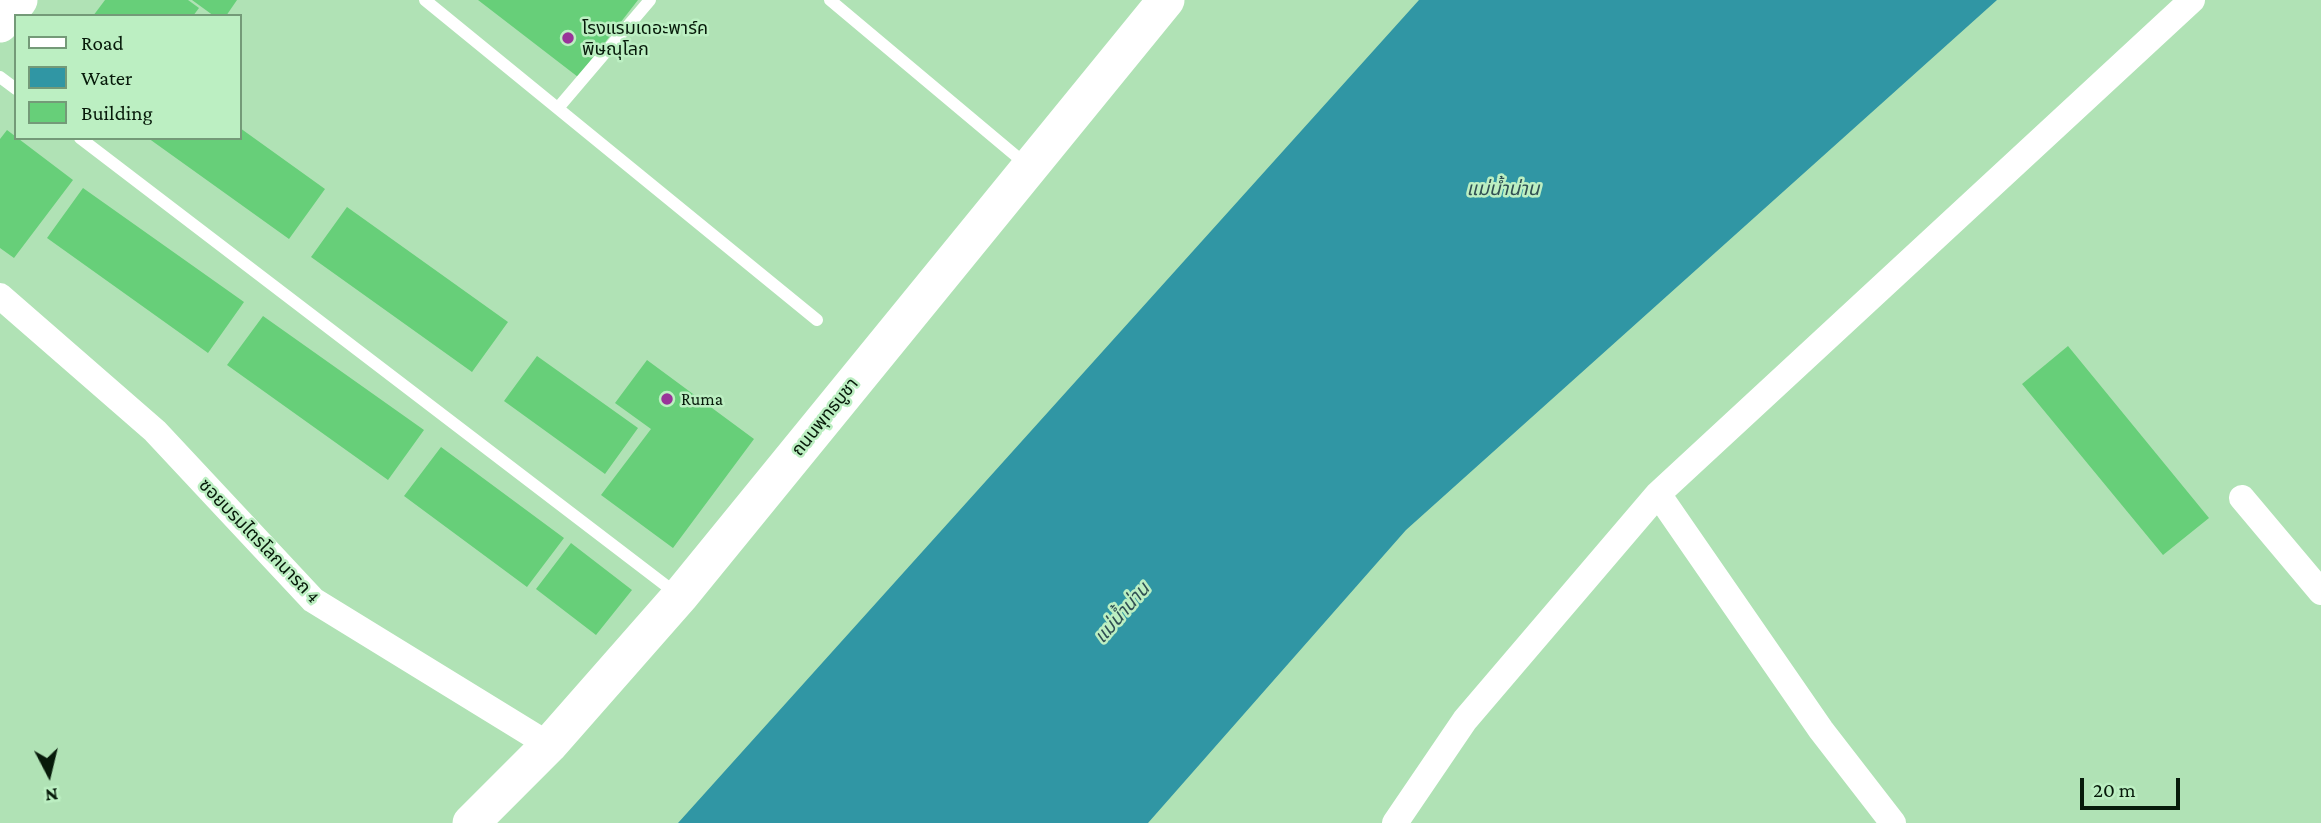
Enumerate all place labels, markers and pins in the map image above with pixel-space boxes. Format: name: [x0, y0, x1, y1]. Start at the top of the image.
place label: โรงแรมเดอะพาร์ค พิษณุโลก: [582, 17, 708, 60]
marker: โรงแรมเดอะพาร์ค พิษณุโลก: [560, 30, 576, 46]
place label: Ruma: [681, 388, 723, 410]
marker: Ruma: [659, 391, 675, 407]

